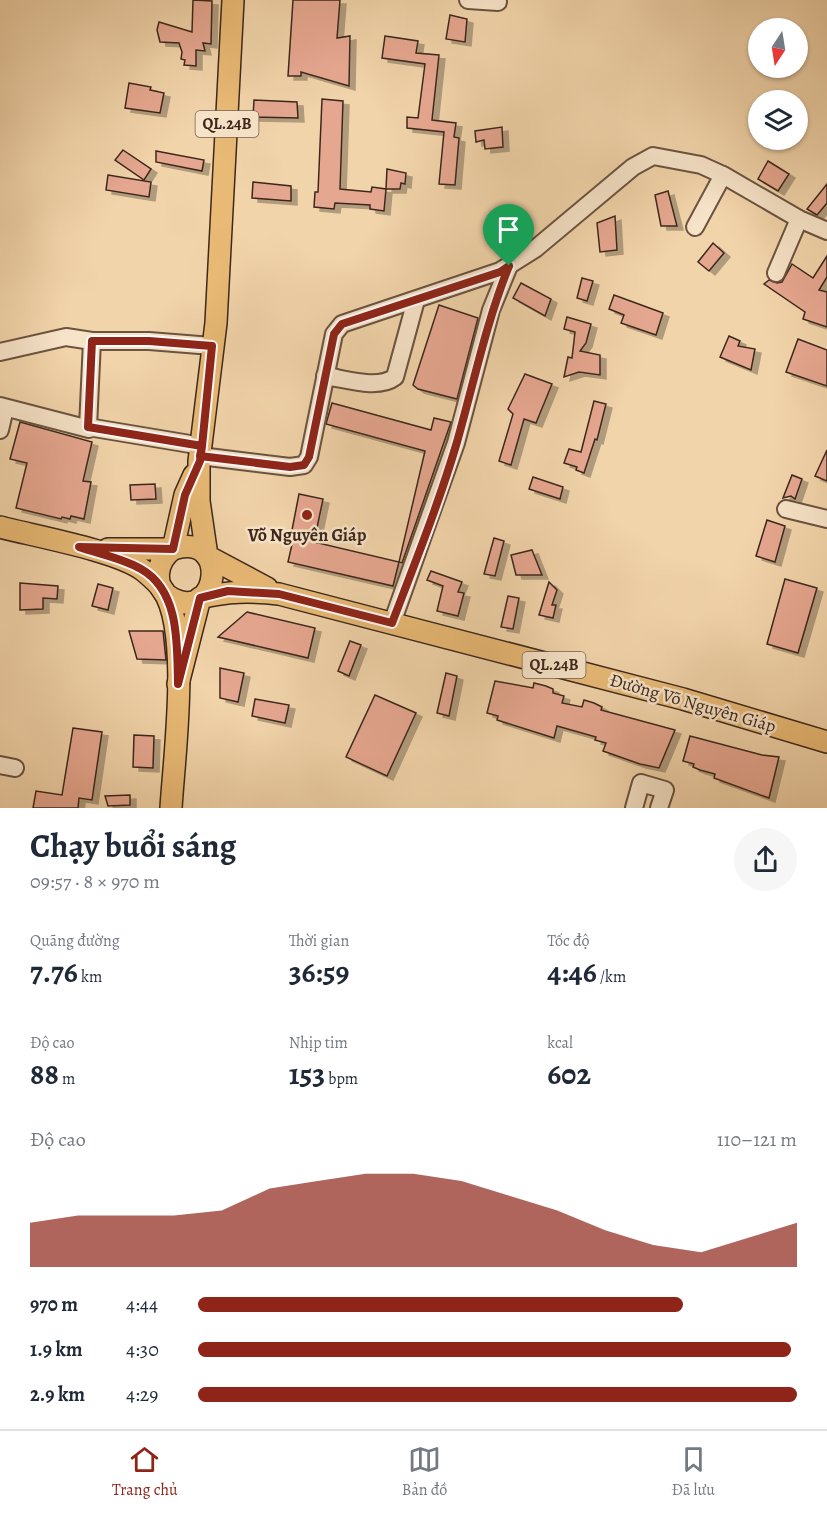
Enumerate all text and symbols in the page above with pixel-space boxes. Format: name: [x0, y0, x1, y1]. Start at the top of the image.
north arrow: [748, 18, 808, 78]
map controls: [748, 18, 808, 150]
button: layers: [748, 90, 808, 150]
road number: QL.24B: [196, 111, 258, 137]
pin: [483, 204, 534, 266]
icon: arrive: [492, 213, 525, 246]
marker: Võ Nguyên Giáp: [300, 508, 314, 522]
place label: Võ Nguyên Giáp: [247, 523, 367, 547]
road number: QL.24B: [522, 652, 586, 678]
street label: Đường Võ Nguyên Giáp: [607, 668, 779, 738]
text: Chạy buổi sáng: [30, 823, 236, 868]
button: share: [734, 828, 797, 891]
text: 09:57 · 8 × 970 m: [30, 868, 160, 895]
text: Quãng đường: [30, 930, 120, 952]
text: Thời gian: [289, 930, 349, 952]
text: Tốc độ: [547, 930, 590, 952]
text: 7.76: [30, 952, 78, 992]
text: 36:59: [289, 952, 349, 992]
text: 4:46: [547, 952, 597, 992]
text: km: [78, 966, 102, 988]
text: /km: [597, 966, 626, 988]
text: Độ cao: [30, 1032, 75, 1054]
text: Nhịp tim: [289, 1032, 348, 1054]
text: kcal: [547, 1032, 573, 1054]
text: 88: [30, 1054, 59, 1094]
text: 153: [289, 1054, 325, 1094]
text: 602: [547, 1054, 591, 1094]
text: m: [59, 1068, 75, 1090]
text: bpm: [325, 1068, 358, 1090]
text: Độ cao: [30, 1126, 86, 1153]
text: 110–121 m: [717, 1126, 797, 1153]
text: 970 m: [30, 1291, 78, 1318]
text: 4:44: [126, 1291, 158, 1318]
text: 1.9 km: [30, 1336, 83, 1363]
text: 4:30: [126, 1336, 159, 1363]
text: 2.9 km: [30, 1381, 85, 1408]
text: 4:29: [126, 1381, 158, 1408]
tab: Trang chủ: [112, 1443, 178, 1501]
tab: Bản đồ: [402, 1443, 447, 1501]
tab: Đã lưu: [671, 1443, 715, 1501]

